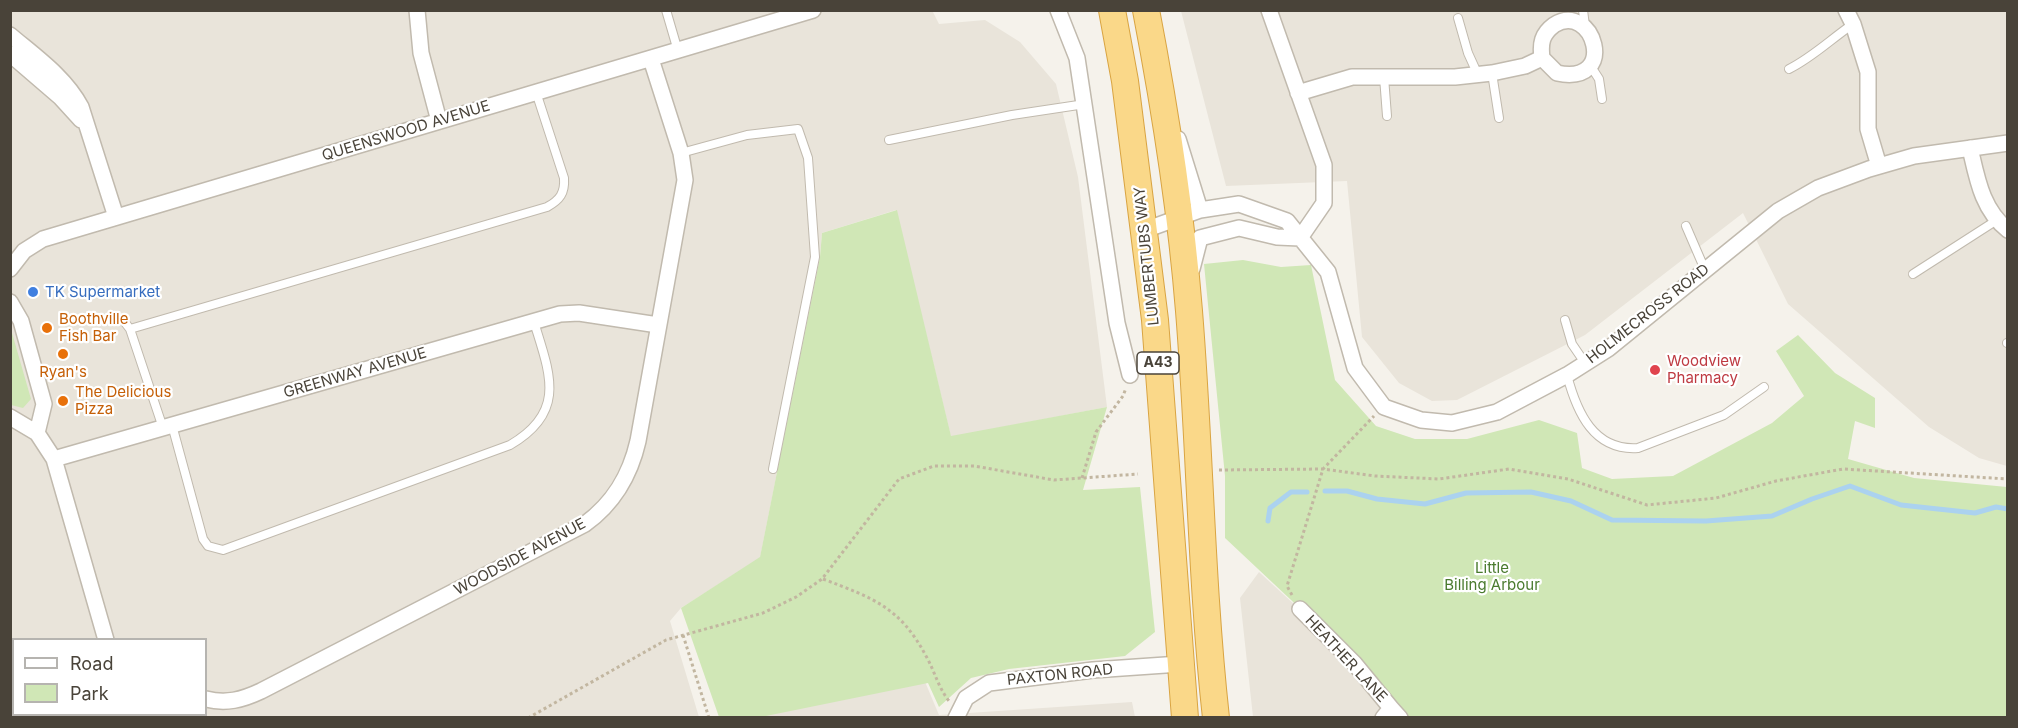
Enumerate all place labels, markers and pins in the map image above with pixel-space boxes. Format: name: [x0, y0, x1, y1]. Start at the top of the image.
place label: TK Supermarket: [45, 283, 160, 301]
marker: TK Supermarket: [26, 285, 40, 299]
place label: Boothville Fish Bar: [59, 310, 128, 345]
marker: Boothville Fish Bar: [40, 321, 54, 335]
marker: Ryan's: [56, 347, 70, 361]
place label: Woodview Pharmacy: [1667, 352, 1741, 387]
place label: Ryan's: [39, 363, 87, 381]
marker: Woodview Pharmacy: [1648, 363, 1662, 377]
place label: The Delicious Pizza: [75, 383, 171, 418]
marker: The Delicious Pizza: [56, 394, 70, 408]

